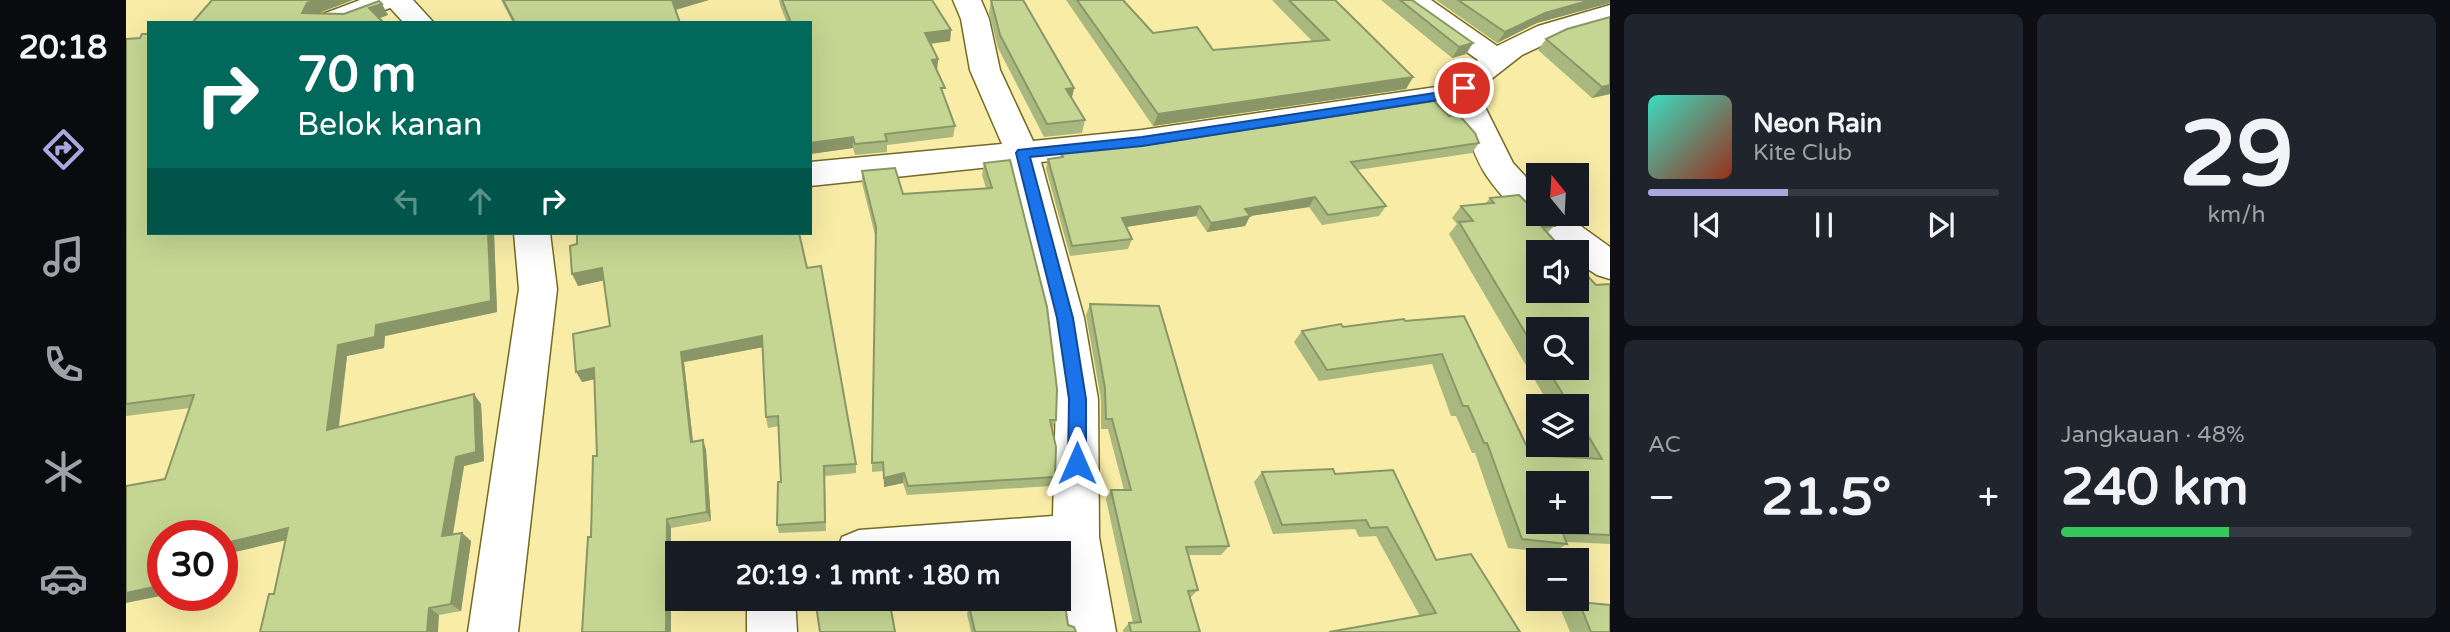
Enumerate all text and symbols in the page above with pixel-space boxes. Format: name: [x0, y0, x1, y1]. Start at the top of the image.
text: 20:18: [19, 29, 107, 67]
text: 70 m: [297, 46, 416, 105]
icon: right: [182, 49, 273, 140]
pin: [1434, 58, 1494, 118]
icon: arrive: [1445, 69, 1483, 107]
text: 29: [2179, 100, 2294, 210]
text: Belok kanan: [297, 106, 482, 144]
text: Neon Rain: [1753, 108, 1882, 139]
icon: directions: [39, 125, 88, 174]
text: Kite Club: [1753, 139, 1852, 167]
north arrow: [1526, 163, 1589, 226]
map controls: [1526, 163, 1589, 611]
icon: left: [388, 182, 426, 220]
icon: ahead: [461, 182, 499, 220]
icon: right: [534, 182, 572, 220]
text: km/h: [2208, 201, 2265, 229]
icon: previous: [1688, 206, 1726, 244]
icon: pause: [1805, 206, 1843, 244]
icon: next: [1922, 206, 1960, 244]
icon: music: [39, 232, 88, 281]
button: sound: [1526, 240, 1589, 303]
button: search: [1526, 317, 1589, 380]
icon: phone: [39, 340, 88, 389]
button: layers: [1526, 394, 1589, 457]
text: Jangkauan · 48%: [2061, 421, 2245, 449]
position arrow: [1040, 426, 1114, 500]
text: AC: [1648, 431, 1681, 459]
icon: climate: [39, 447, 88, 496]
text: 240 km: [2061, 456, 2249, 519]
text: 21.5°: [1761, 466, 1891, 529]
button: +: [1526, 471, 1589, 534]
text: −: [1648, 475, 1675, 521]
text: +: [1978, 475, 1999, 521]
speed limit sign: 30: [147, 520, 238, 611]
button: −: [1526, 548, 1589, 611]
icon: car: [39, 554, 88, 603]
text: 20:19 · 1 mnt · 180 m: [736, 560, 1000, 591]

